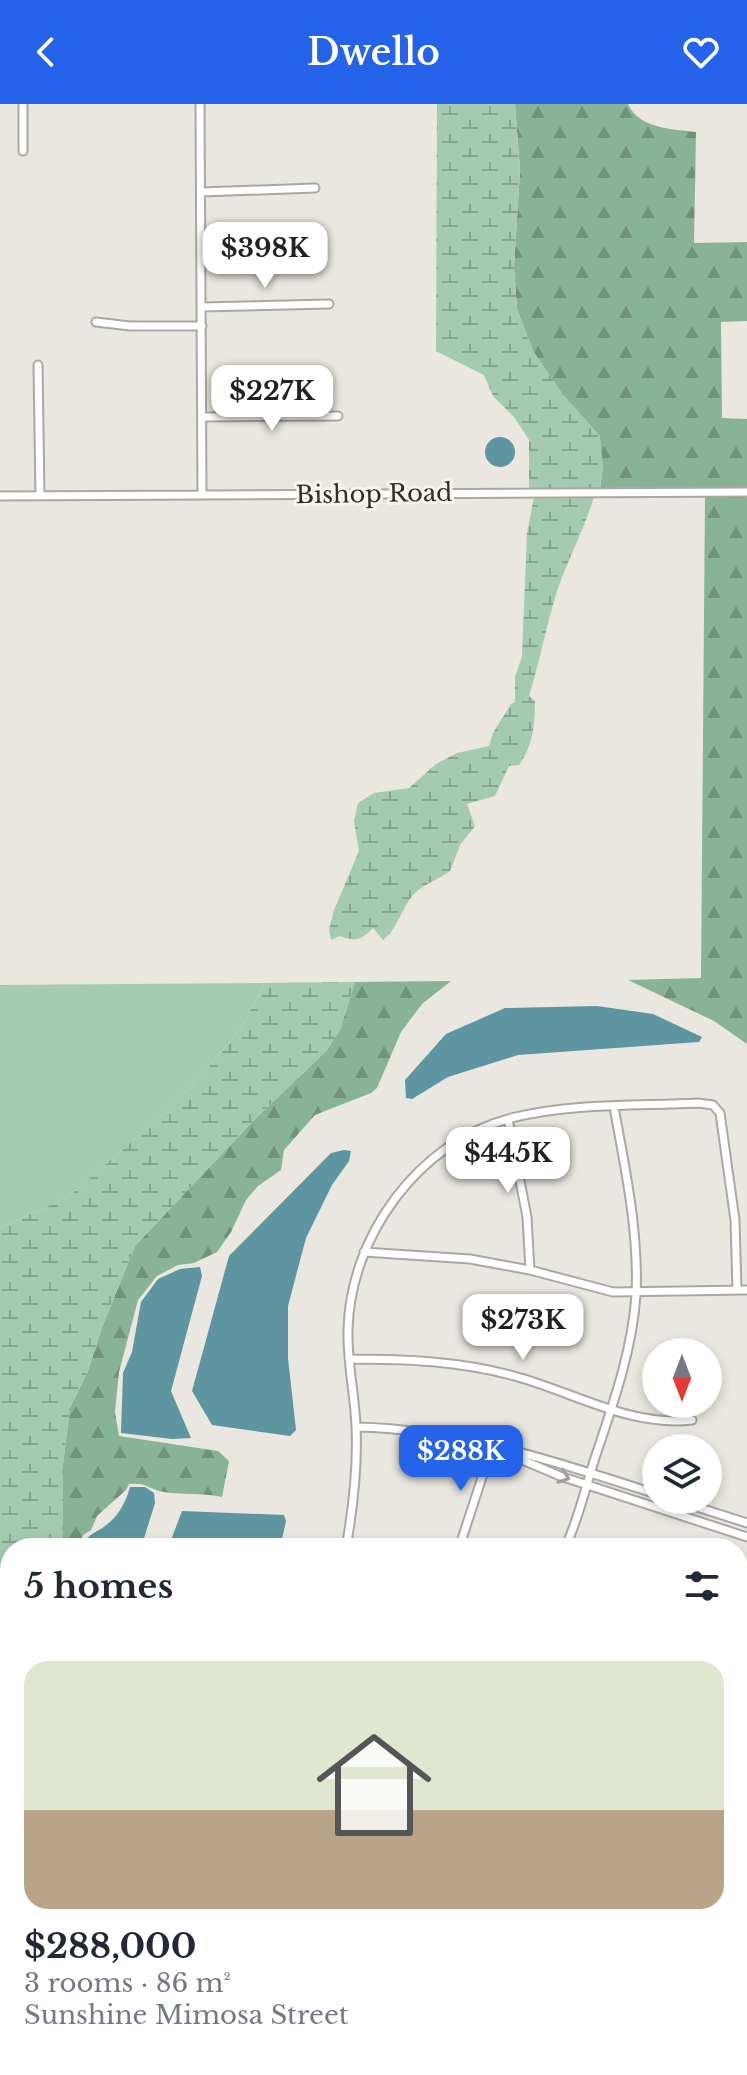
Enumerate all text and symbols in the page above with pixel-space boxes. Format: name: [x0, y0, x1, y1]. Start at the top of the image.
icon: back: [24, 30, 68, 74]
text: Dwello: [307, 30, 440, 75]
icon: heart: [679, 30, 723, 74]
pin: $398K: [209, 222, 321, 290]
text: $398K: [221, 232, 309, 264]
pin: $227K: [216, 365, 328, 433]
text: $227K: [229, 375, 315, 407]
street label: Bishop Road: [295, 478, 453, 509]
pin: $445K: [452, 1127, 564, 1195]
text: $445K: [464, 1137, 552, 1169]
pin: $273K: [467, 1294, 579, 1362]
text: $273K: [480, 1304, 566, 1336]
north arrow: [642, 1338, 722, 1418]
map controls: [642, 1338, 722, 1514]
pin: $288K: [405, 1425, 517, 1493]
button: layers: [642, 1434, 722, 1514]
text: $288K: [417, 1435, 505, 1467]
one-way arrow: [556, 1467, 570, 1484]
icon: filters: [680, 1564, 724, 1608]
text: 5 homes: [24, 1565, 173, 1607]
icon: home: [302, 1713, 446, 1857]
text: $288,000: [24, 1925, 196, 1967]
text: 3 rooms · 86 m²: [24, 1967, 231, 1999]
text: Sunshine Mimosa Street: [24, 1999, 349, 2031]

